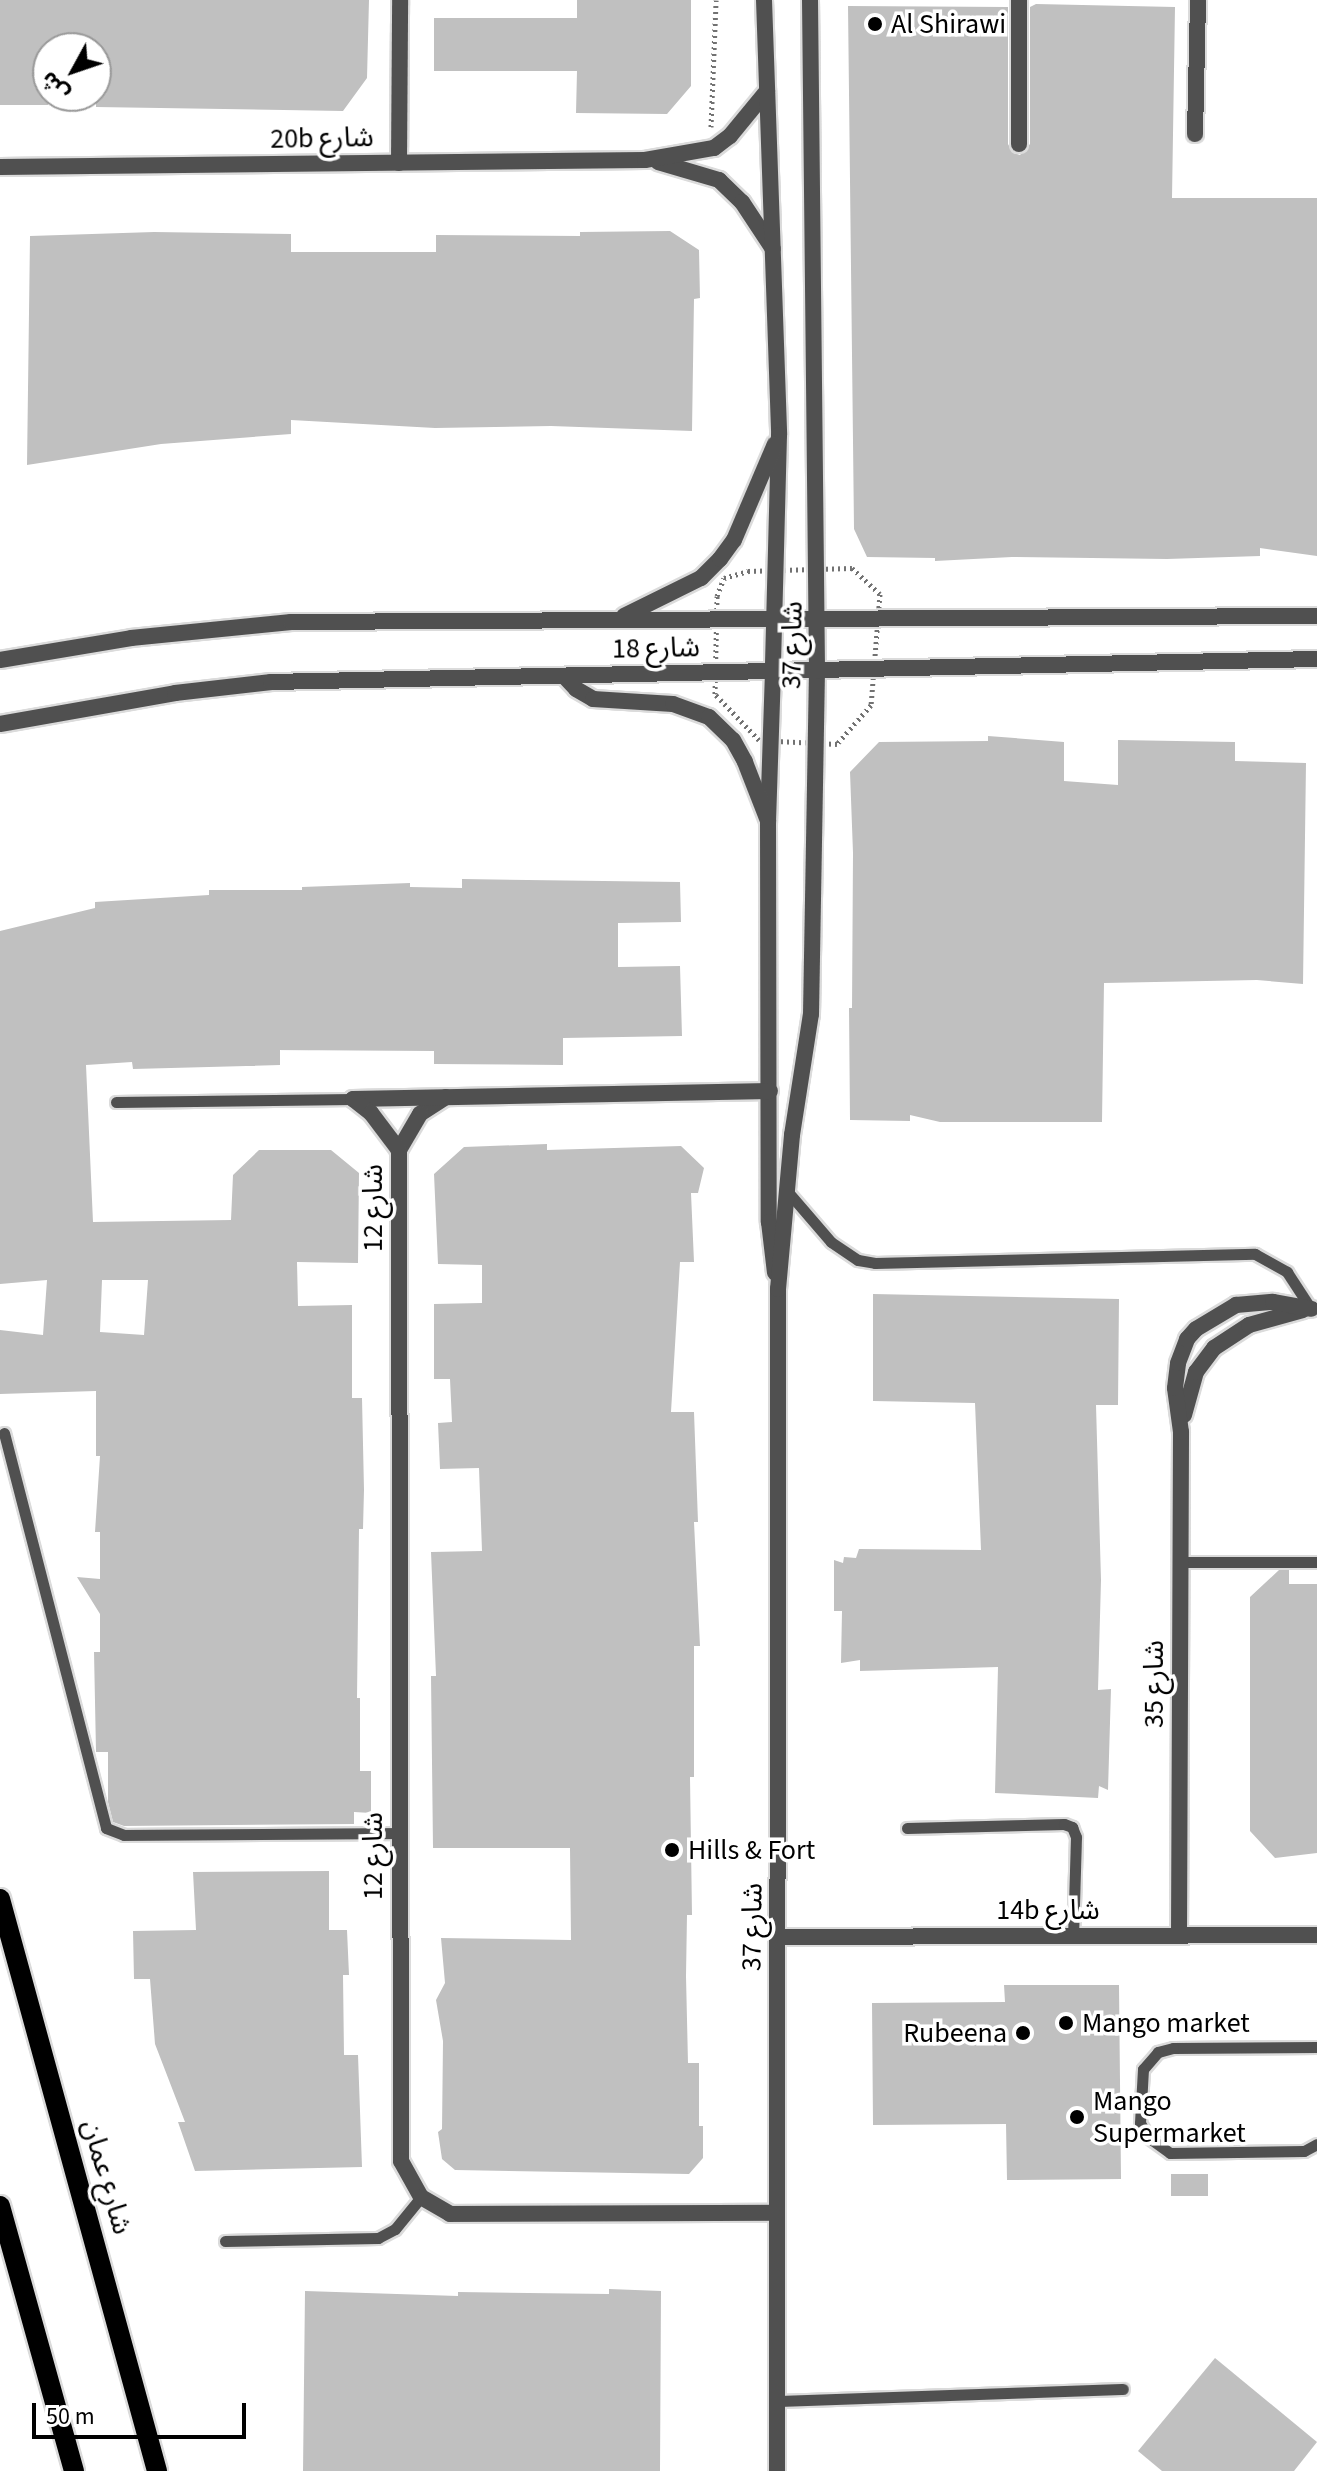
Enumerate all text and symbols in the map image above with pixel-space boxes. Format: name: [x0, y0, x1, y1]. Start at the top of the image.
place label: Al Shirawi: [891, 7, 1006, 41]
marker: Al Shirawi: [866, 15, 884, 33]
north arrow: [32, 32, 112, 112]
text: ش: [33, 64, 77, 108]
street label: 20b شارع: [270, 120, 374, 156]
street label: شارع 37: [774, 601, 810, 689]
street label: شارع 18: [612, 630, 700, 666]
street label: شارع 12: [356, 1164, 390, 1252]
street label: شارع 35: [1137, 1640, 1171, 1728]
street label: شارع 12: [356, 1812, 390, 1900]
place label: Hills & Fort: [688, 1833, 815, 1867]
marker: Hills & Fort: [663, 1841, 681, 1859]
street label: شارع 37: [734, 1883, 770, 1971]
street label: 14b شارع: [996, 1893, 1100, 1927]
place label: Mango market: [1082, 2006, 1250, 2040]
marker: Mango market: [1057, 2014, 1075, 2032]
place label: Rubeena: [903, 2016, 1007, 2050]
marker: Rubeena: [1014, 2024, 1032, 2042]
place label: Mango Supermarket: [1093, 2084, 1246, 2150]
marker: Mango Supermarket: [1068, 2108, 1086, 2126]
street label: شارع عمان: [75, 2116, 139, 2238]
scale bar: [36, 2387, 250, 2437]
text: 50 m: [46, 2399, 95, 2434]

